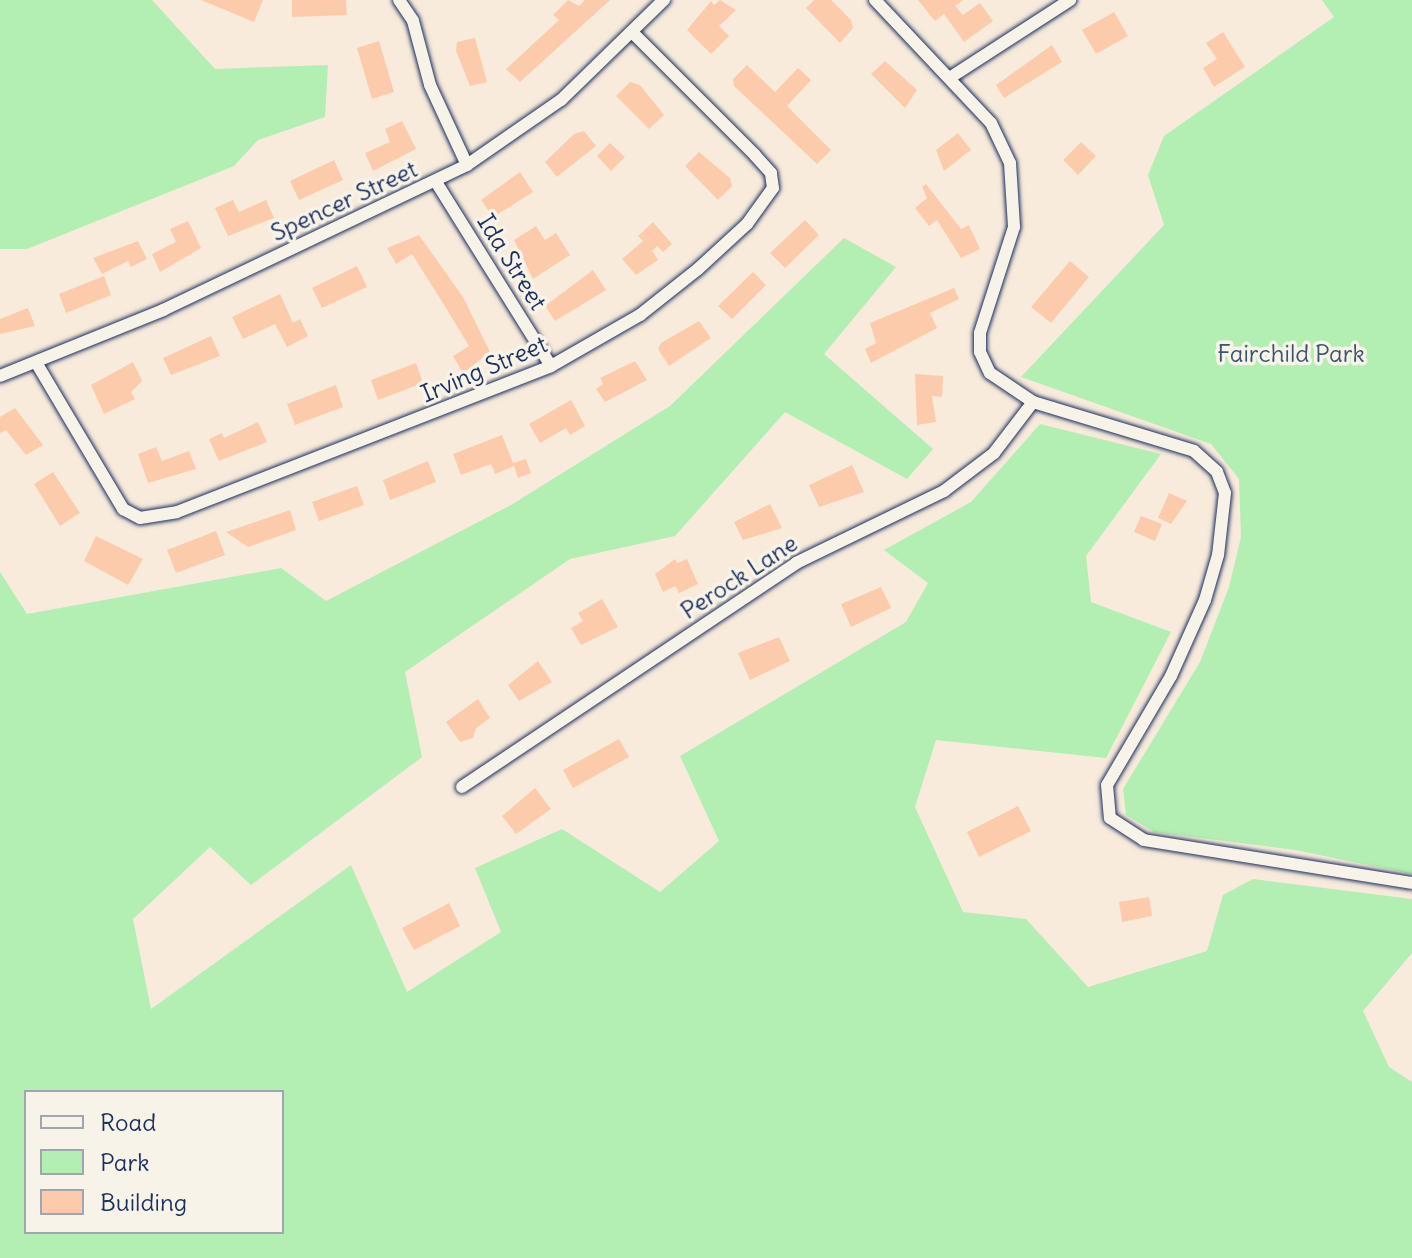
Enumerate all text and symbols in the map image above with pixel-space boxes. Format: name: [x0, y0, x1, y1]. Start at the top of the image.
street label: Spencer Street: [266, 155, 422, 247]
street label: Ida Street: [471, 209, 553, 315]
street label: Irving Street: [417, 330, 551, 408]
park label: Fairchild Park: [1217, 340, 1365, 368]
street label: Perock Lane: [675, 529, 803, 625]
legend: [24, 1090, 284, 1234]
text: Road: [100, 1107, 156, 1137]
text: Park: [100, 1147, 150, 1177]
text: Building: [100, 1187, 187, 1217]

